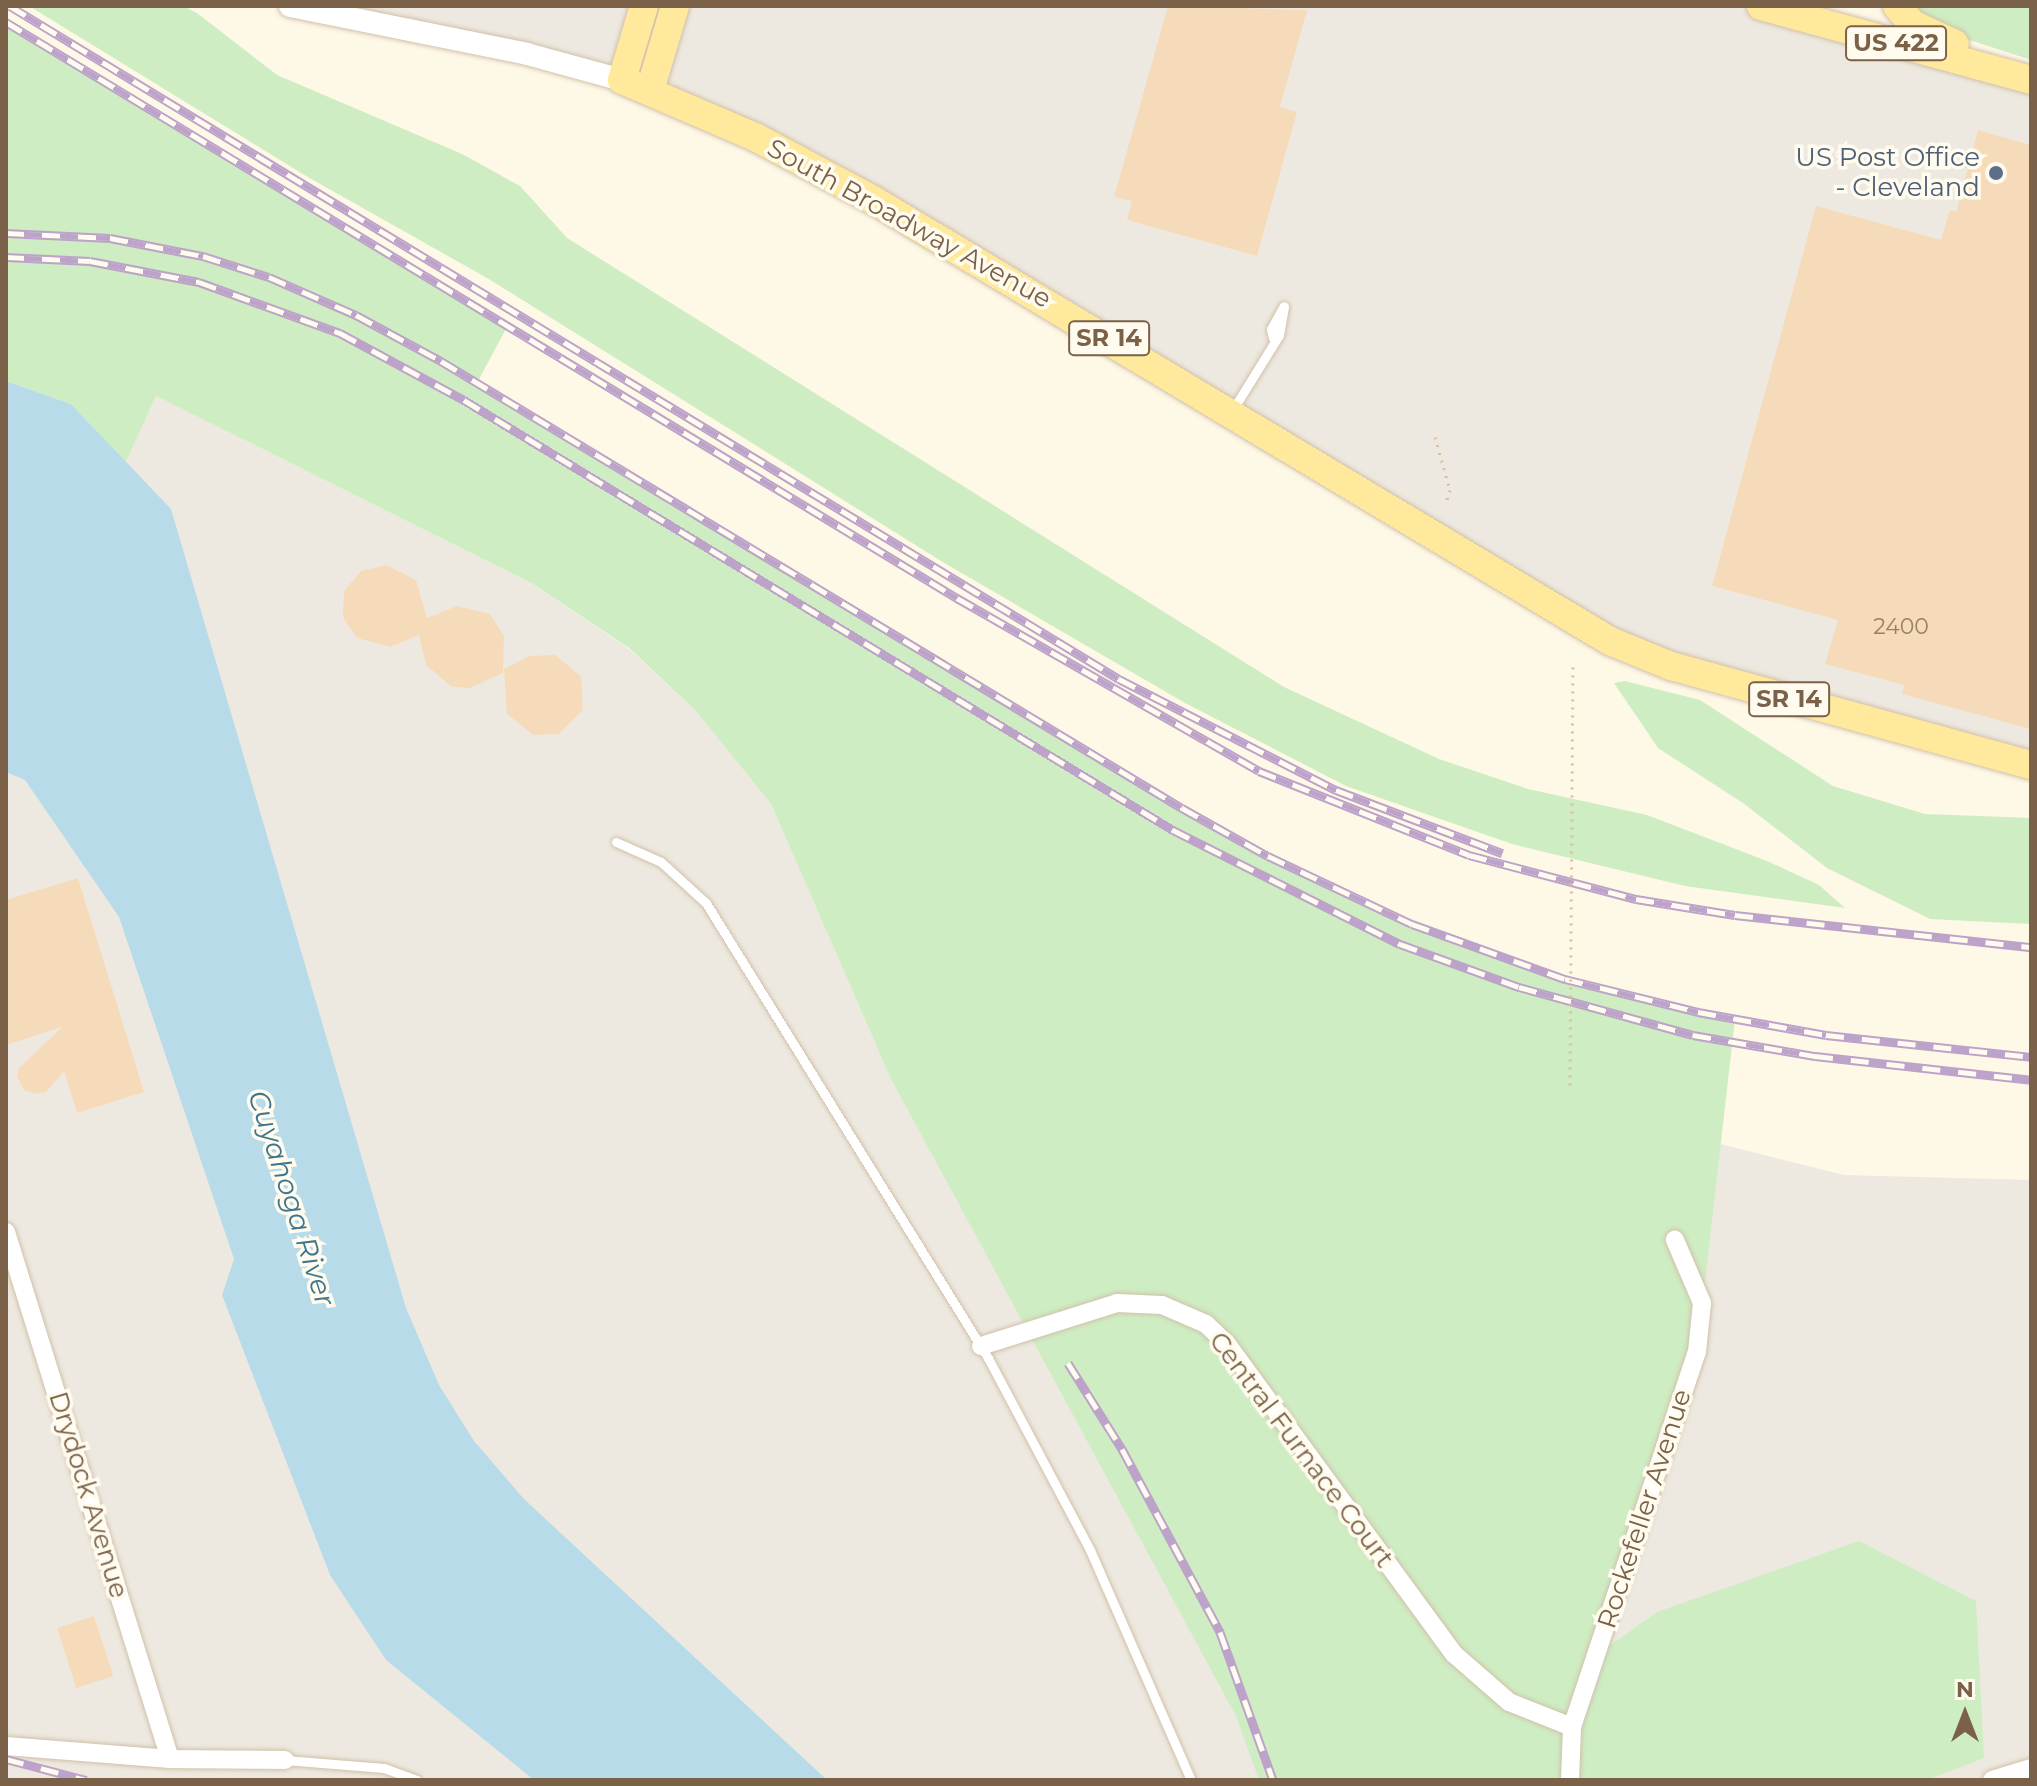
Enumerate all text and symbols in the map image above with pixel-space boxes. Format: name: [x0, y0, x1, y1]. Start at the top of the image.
road number: US 422: [1844, 23, 1948, 63]
street label: South Broadway Avenue: [762, 133, 1056, 315]
place label: US Post Office - Cleveland: [1795, 142, 1980, 204]
marker: US Post Office - Cleveland: [1987, 164, 2005, 182]
road number: SR 14: [1067, 318, 1151, 358]
house number: 2400: [1873, 614, 1929, 640]
road number: SR 14: [1747, 679, 1831, 719]
water label: Cuyahoga River: [241, 1086, 343, 1310]
street label: Central Furnace Court: [1202, 1326, 1400, 1574]
street label: Rockefeller Avenue: [1592, 1385, 1698, 1633]
street label: Drydock Avenue: [42, 1388, 134, 1602]
north arrow: [1925, 1674, 2005, 1754]
text: N: [1956, 1676, 1974, 1703]

